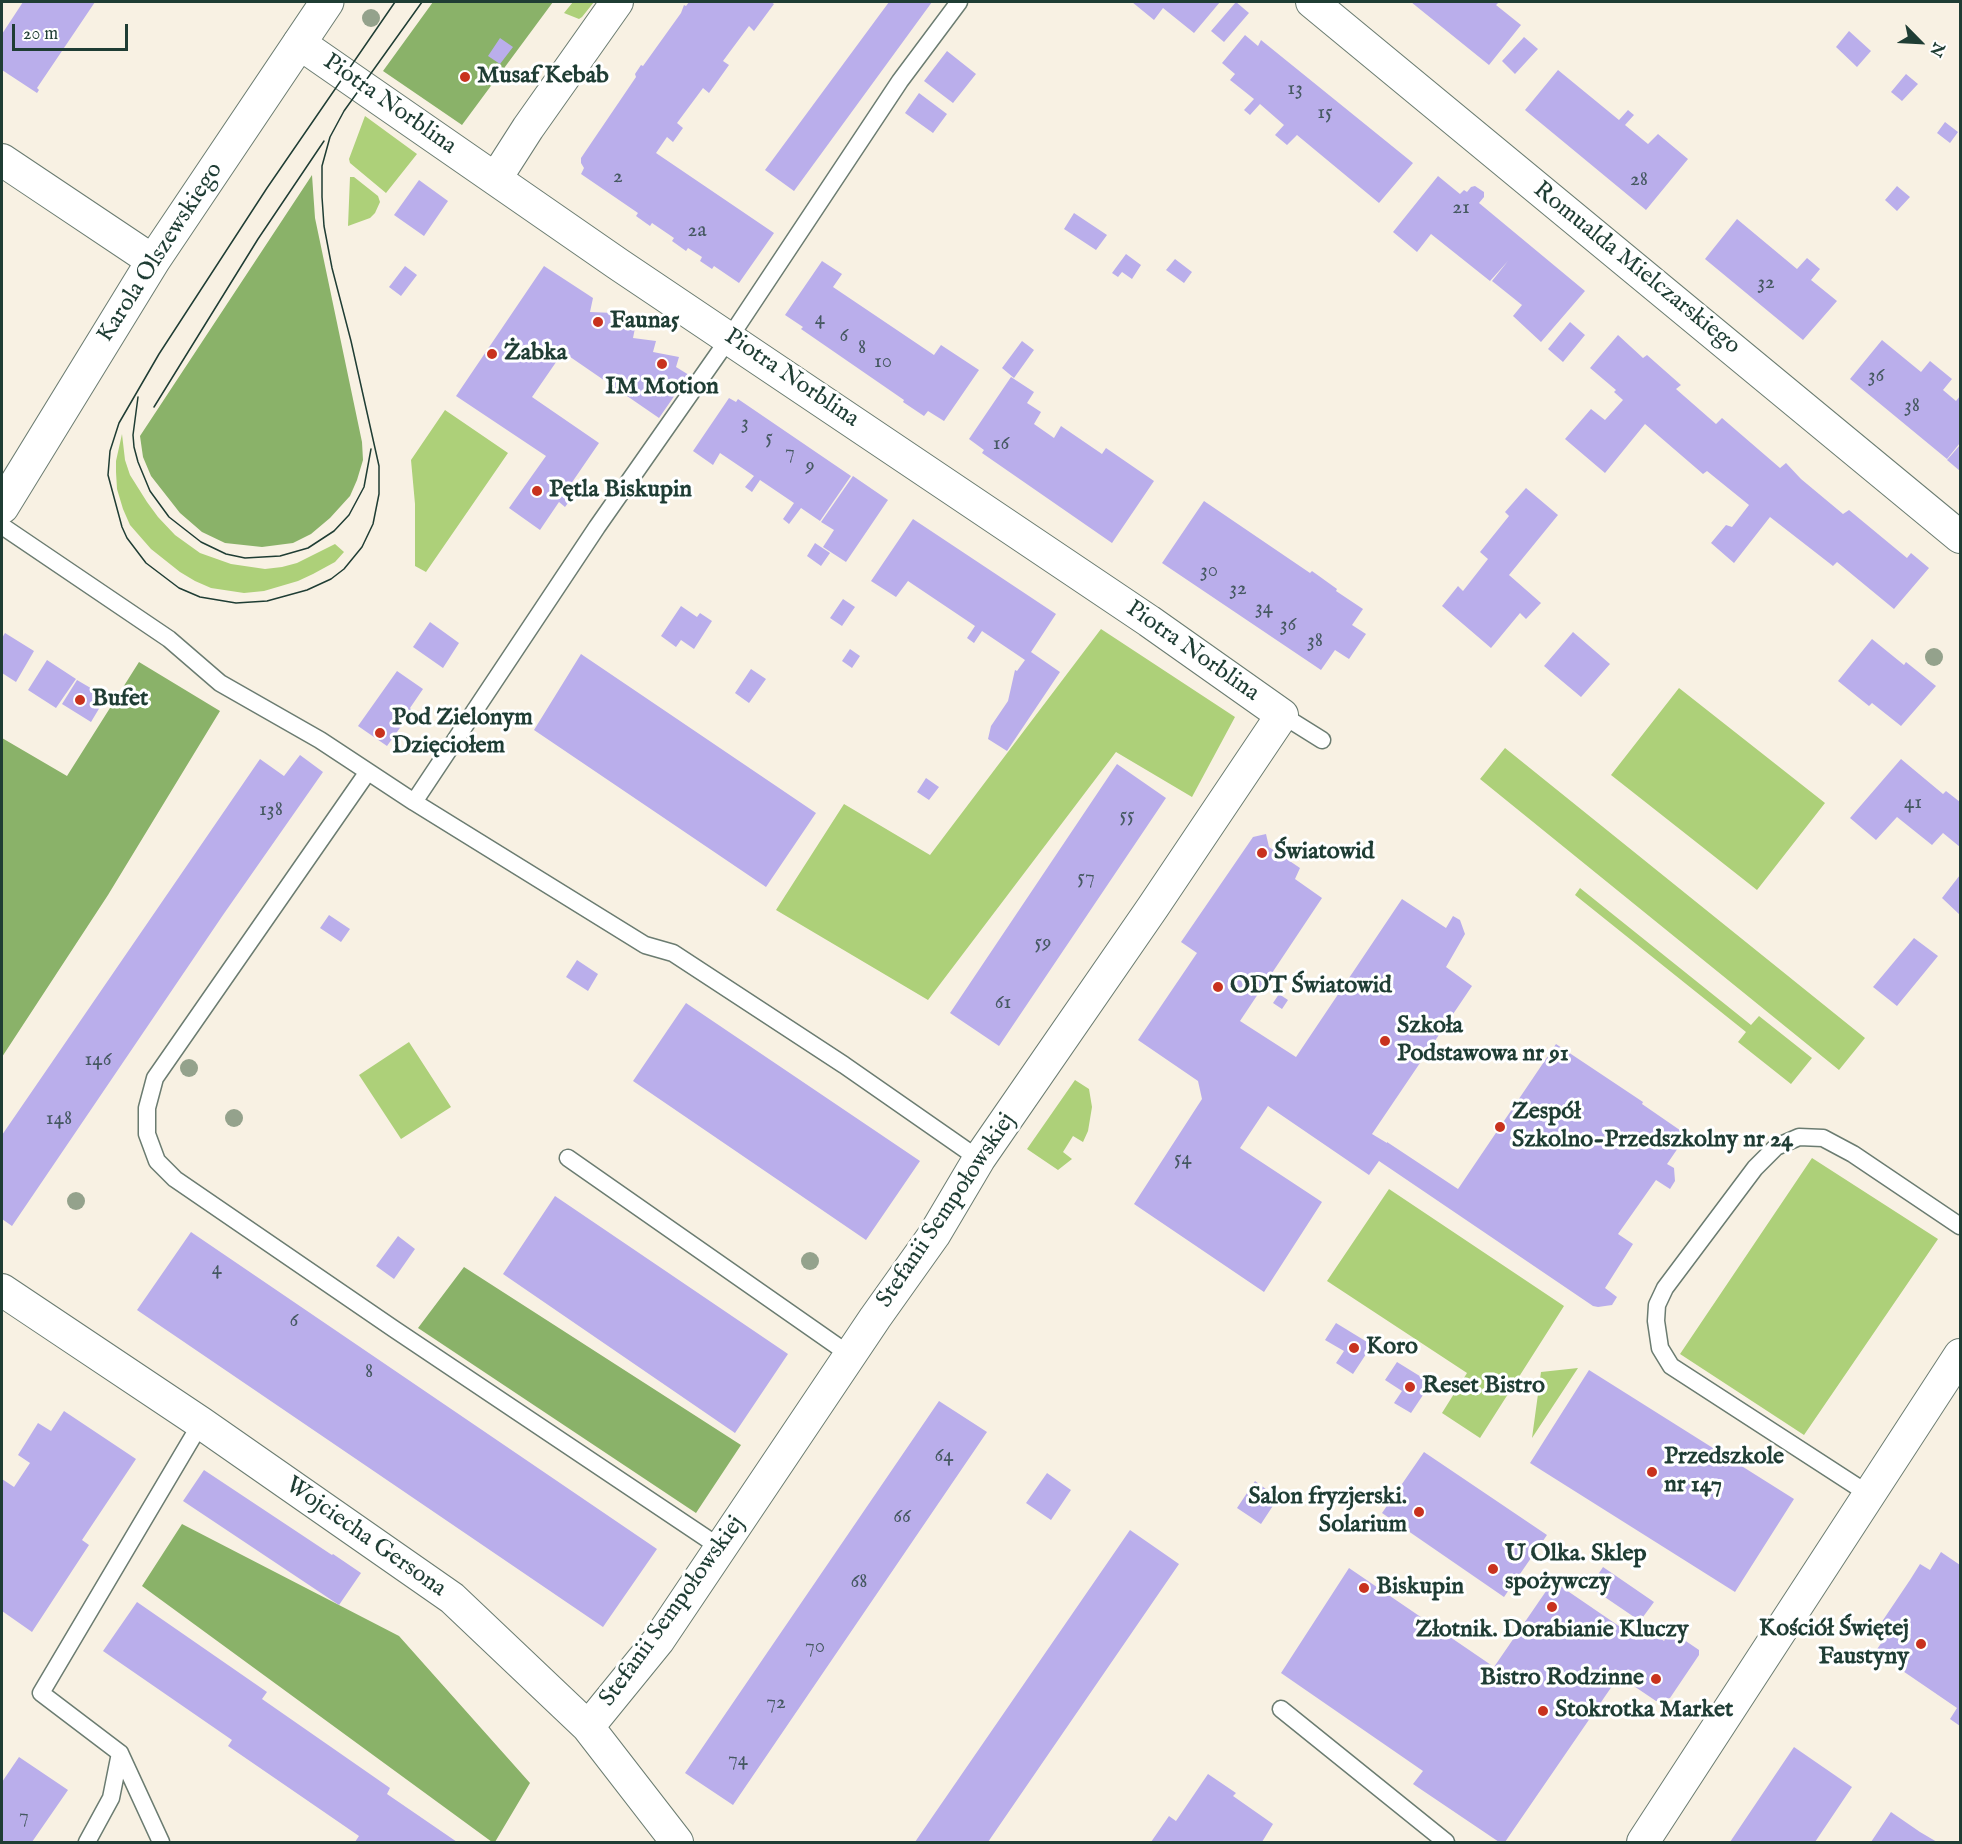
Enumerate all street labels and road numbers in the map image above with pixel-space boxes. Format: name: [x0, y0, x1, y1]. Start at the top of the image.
street label: Piotra Norblina: [317, 48, 461, 162]
street label: Karola Olszewskiego: [92, 158, 230, 348]
street label: Romualda Mielczarskiego: [1526, 176, 1746, 362]
street label: Piotra Norblina: [718, 323, 864, 435]
street label: Piotra Norblina: [1120, 595, 1264, 709]
street label: Stefanii Sempołowskiej: [871, 1108, 1023, 1314]
street label: Wojciecha Gersona: [279, 1472, 451, 1604]
street label: Stefanii Sempołowskiej: [594, 1511, 752, 1713]

